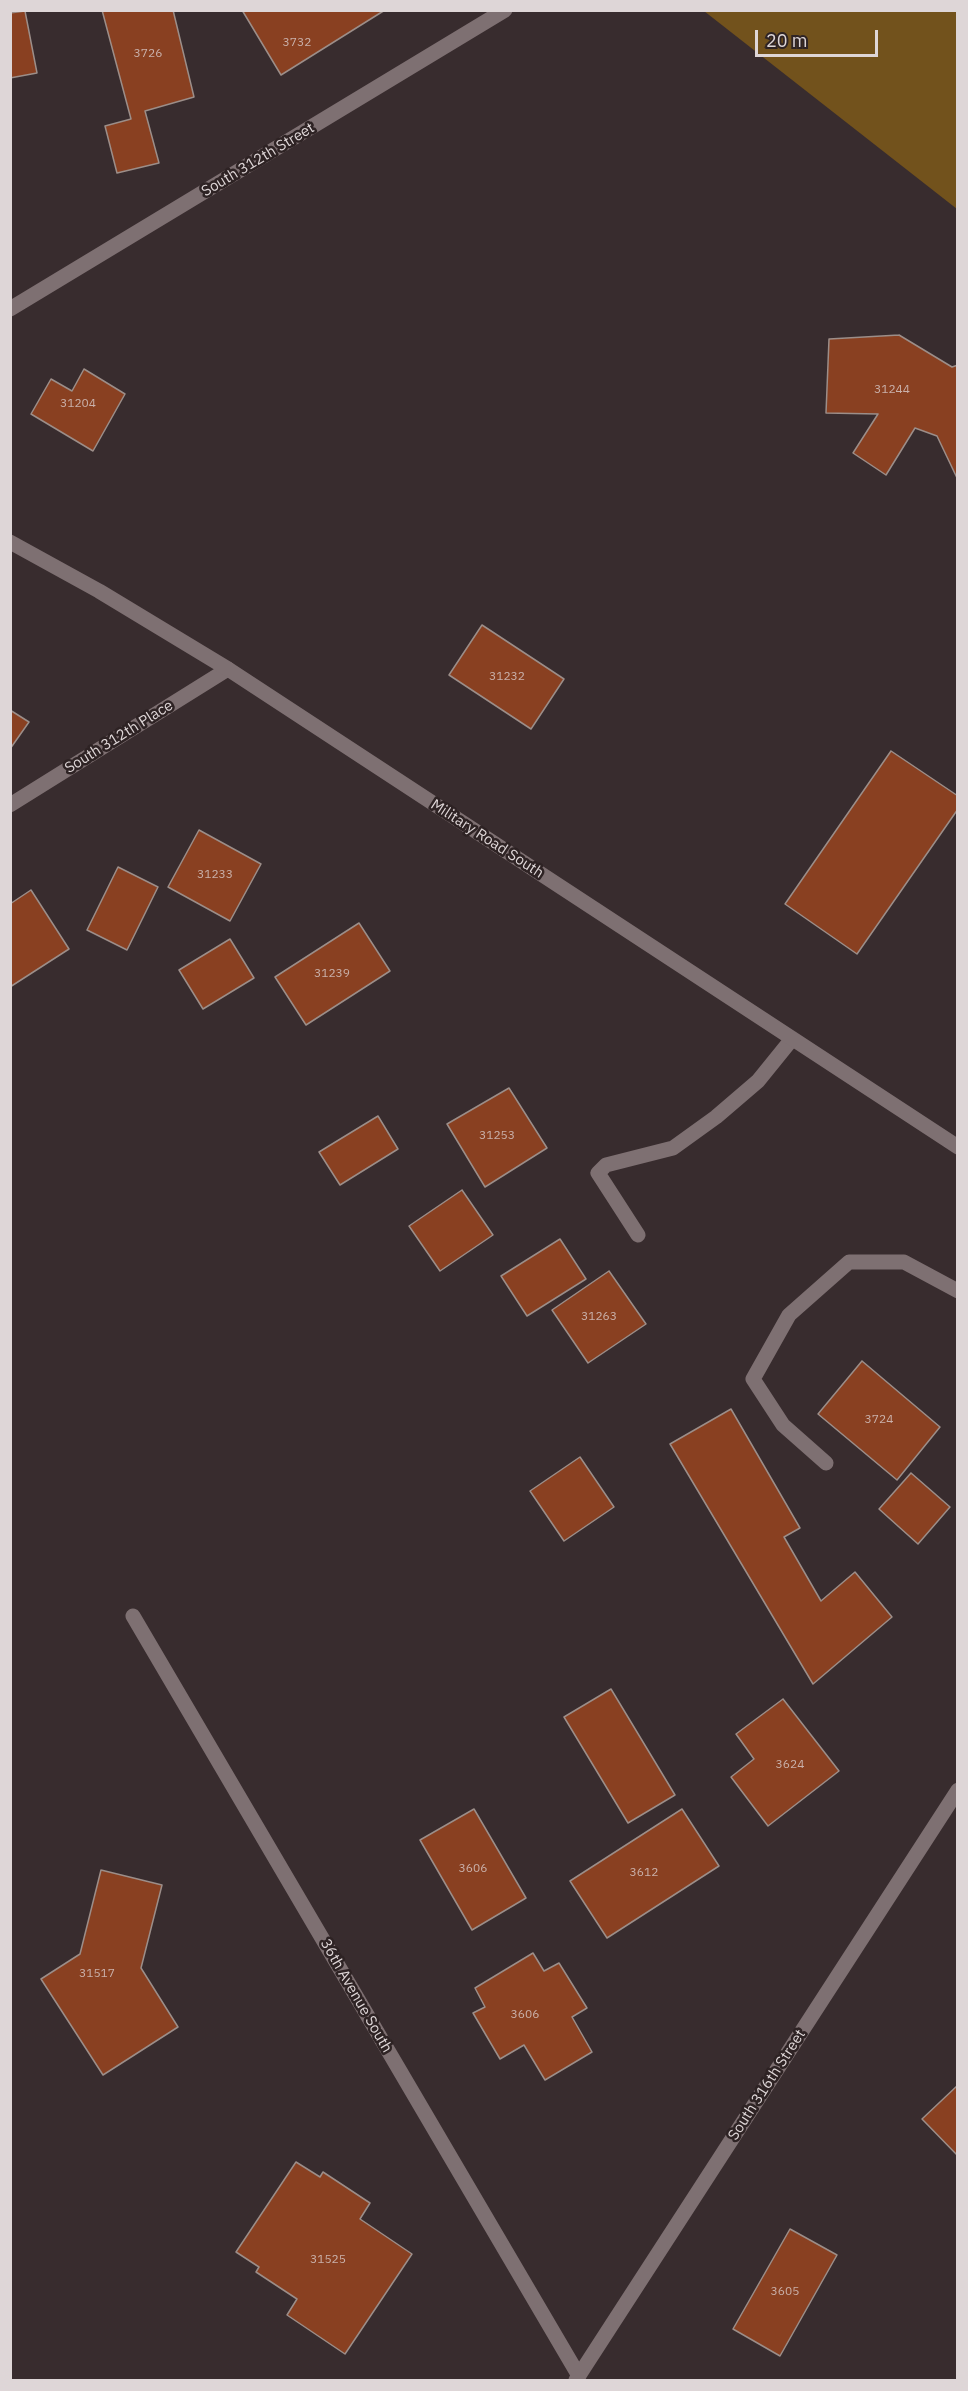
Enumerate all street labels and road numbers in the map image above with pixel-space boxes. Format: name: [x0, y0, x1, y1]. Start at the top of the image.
street label: South 312th Street: [198, 119, 318, 201]
street label: South 312th Place: [62, 696, 176, 778]
street label: Military Road South: [427, 796, 547, 882]
street label: 36th Avenue South: [316, 1936, 396, 2056]
street label: South 316th Street: [724, 2026, 810, 2144]

